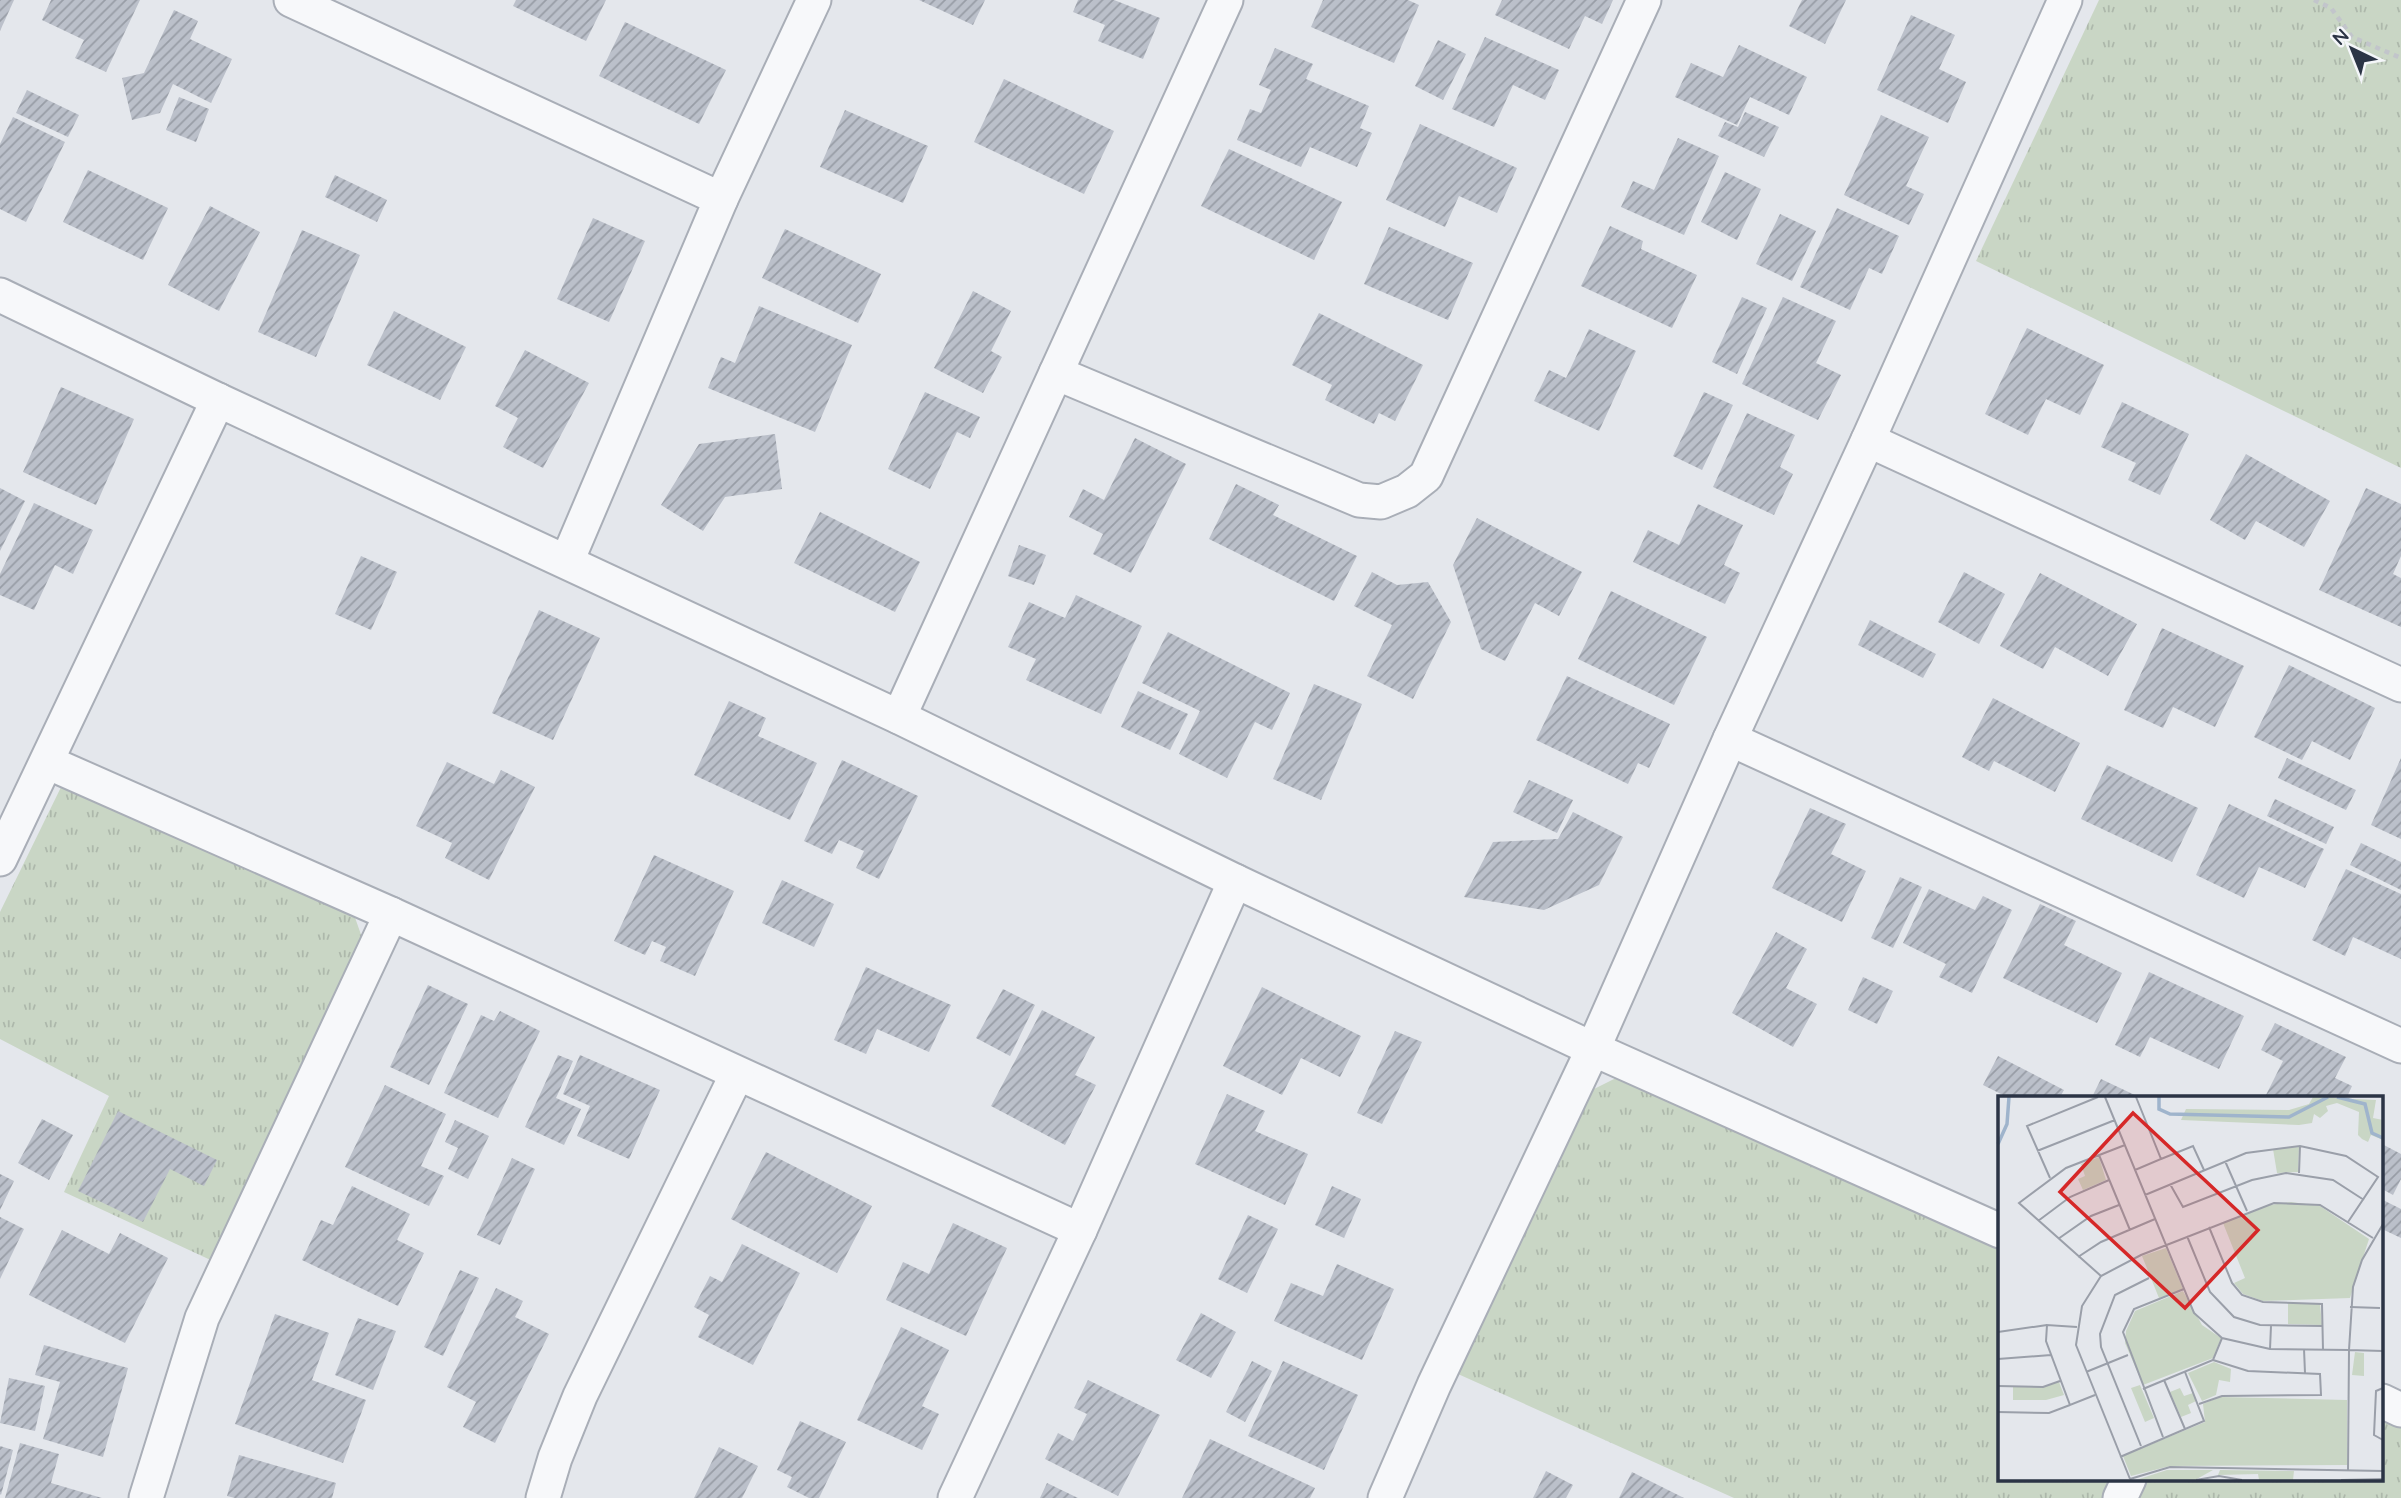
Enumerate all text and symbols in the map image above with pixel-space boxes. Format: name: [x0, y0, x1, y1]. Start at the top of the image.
north arrow: [2317, 14, 2387, 84]
text: N: [2327, 23, 2354, 50]
inset map: [1998, 1096, 2384, 1480]

